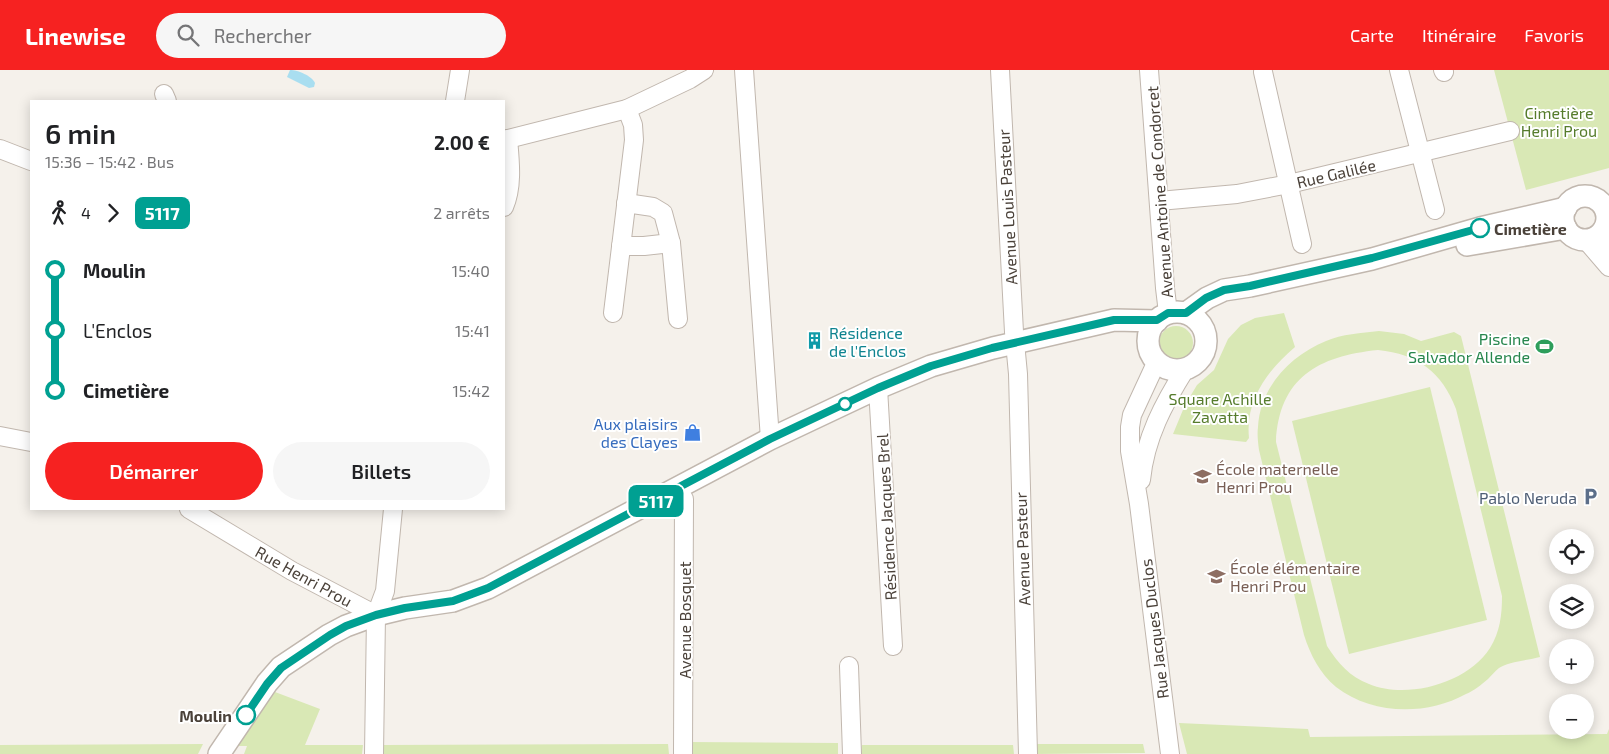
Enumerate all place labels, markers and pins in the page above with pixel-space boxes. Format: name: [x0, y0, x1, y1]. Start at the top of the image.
marker: Cimetière: [1470, 218, 1490, 238]
place label: Cimetière: [1494, 219, 1567, 238]
place label: Résidence de l'Enclos: [829, 323, 906, 360]
place label: Piscine Salvador Allende: [1408, 329, 1530, 366]
building icon: Résidence de l'Enclos: [805, 331, 825, 351]
sports icon: Piscine Salvador Allende: [1534, 337, 1554, 357]
unlabelled marker: [838, 397, 852, 411]
place label: Aux plaisirs des Clayes: [593, 414, 678, 451]
shop icon: Aux plaisirs des Clayes: [682, 422, 702, 442]
place label: École maternelle Henri Prou: [1216, 459, 1339, 496]
school or university icon: École maternelle Henri Prou: [1192, 467, 1212, 487]
parking icon: Pablo Neruda: [1581, 487, 1601, 507]
place label: Pablo Neruda: [1479, 488, 1577, 507]
place label: École élémentaire Henri Prou: [1230, 558, 1360, 595]
school or university icon: École élémentaire Henri Prou: [1206, 566, 1226, 586]
marker: Moulin: [236, 705, 256, 725]
place label: Moulin: [179, 706, 232, 725]

